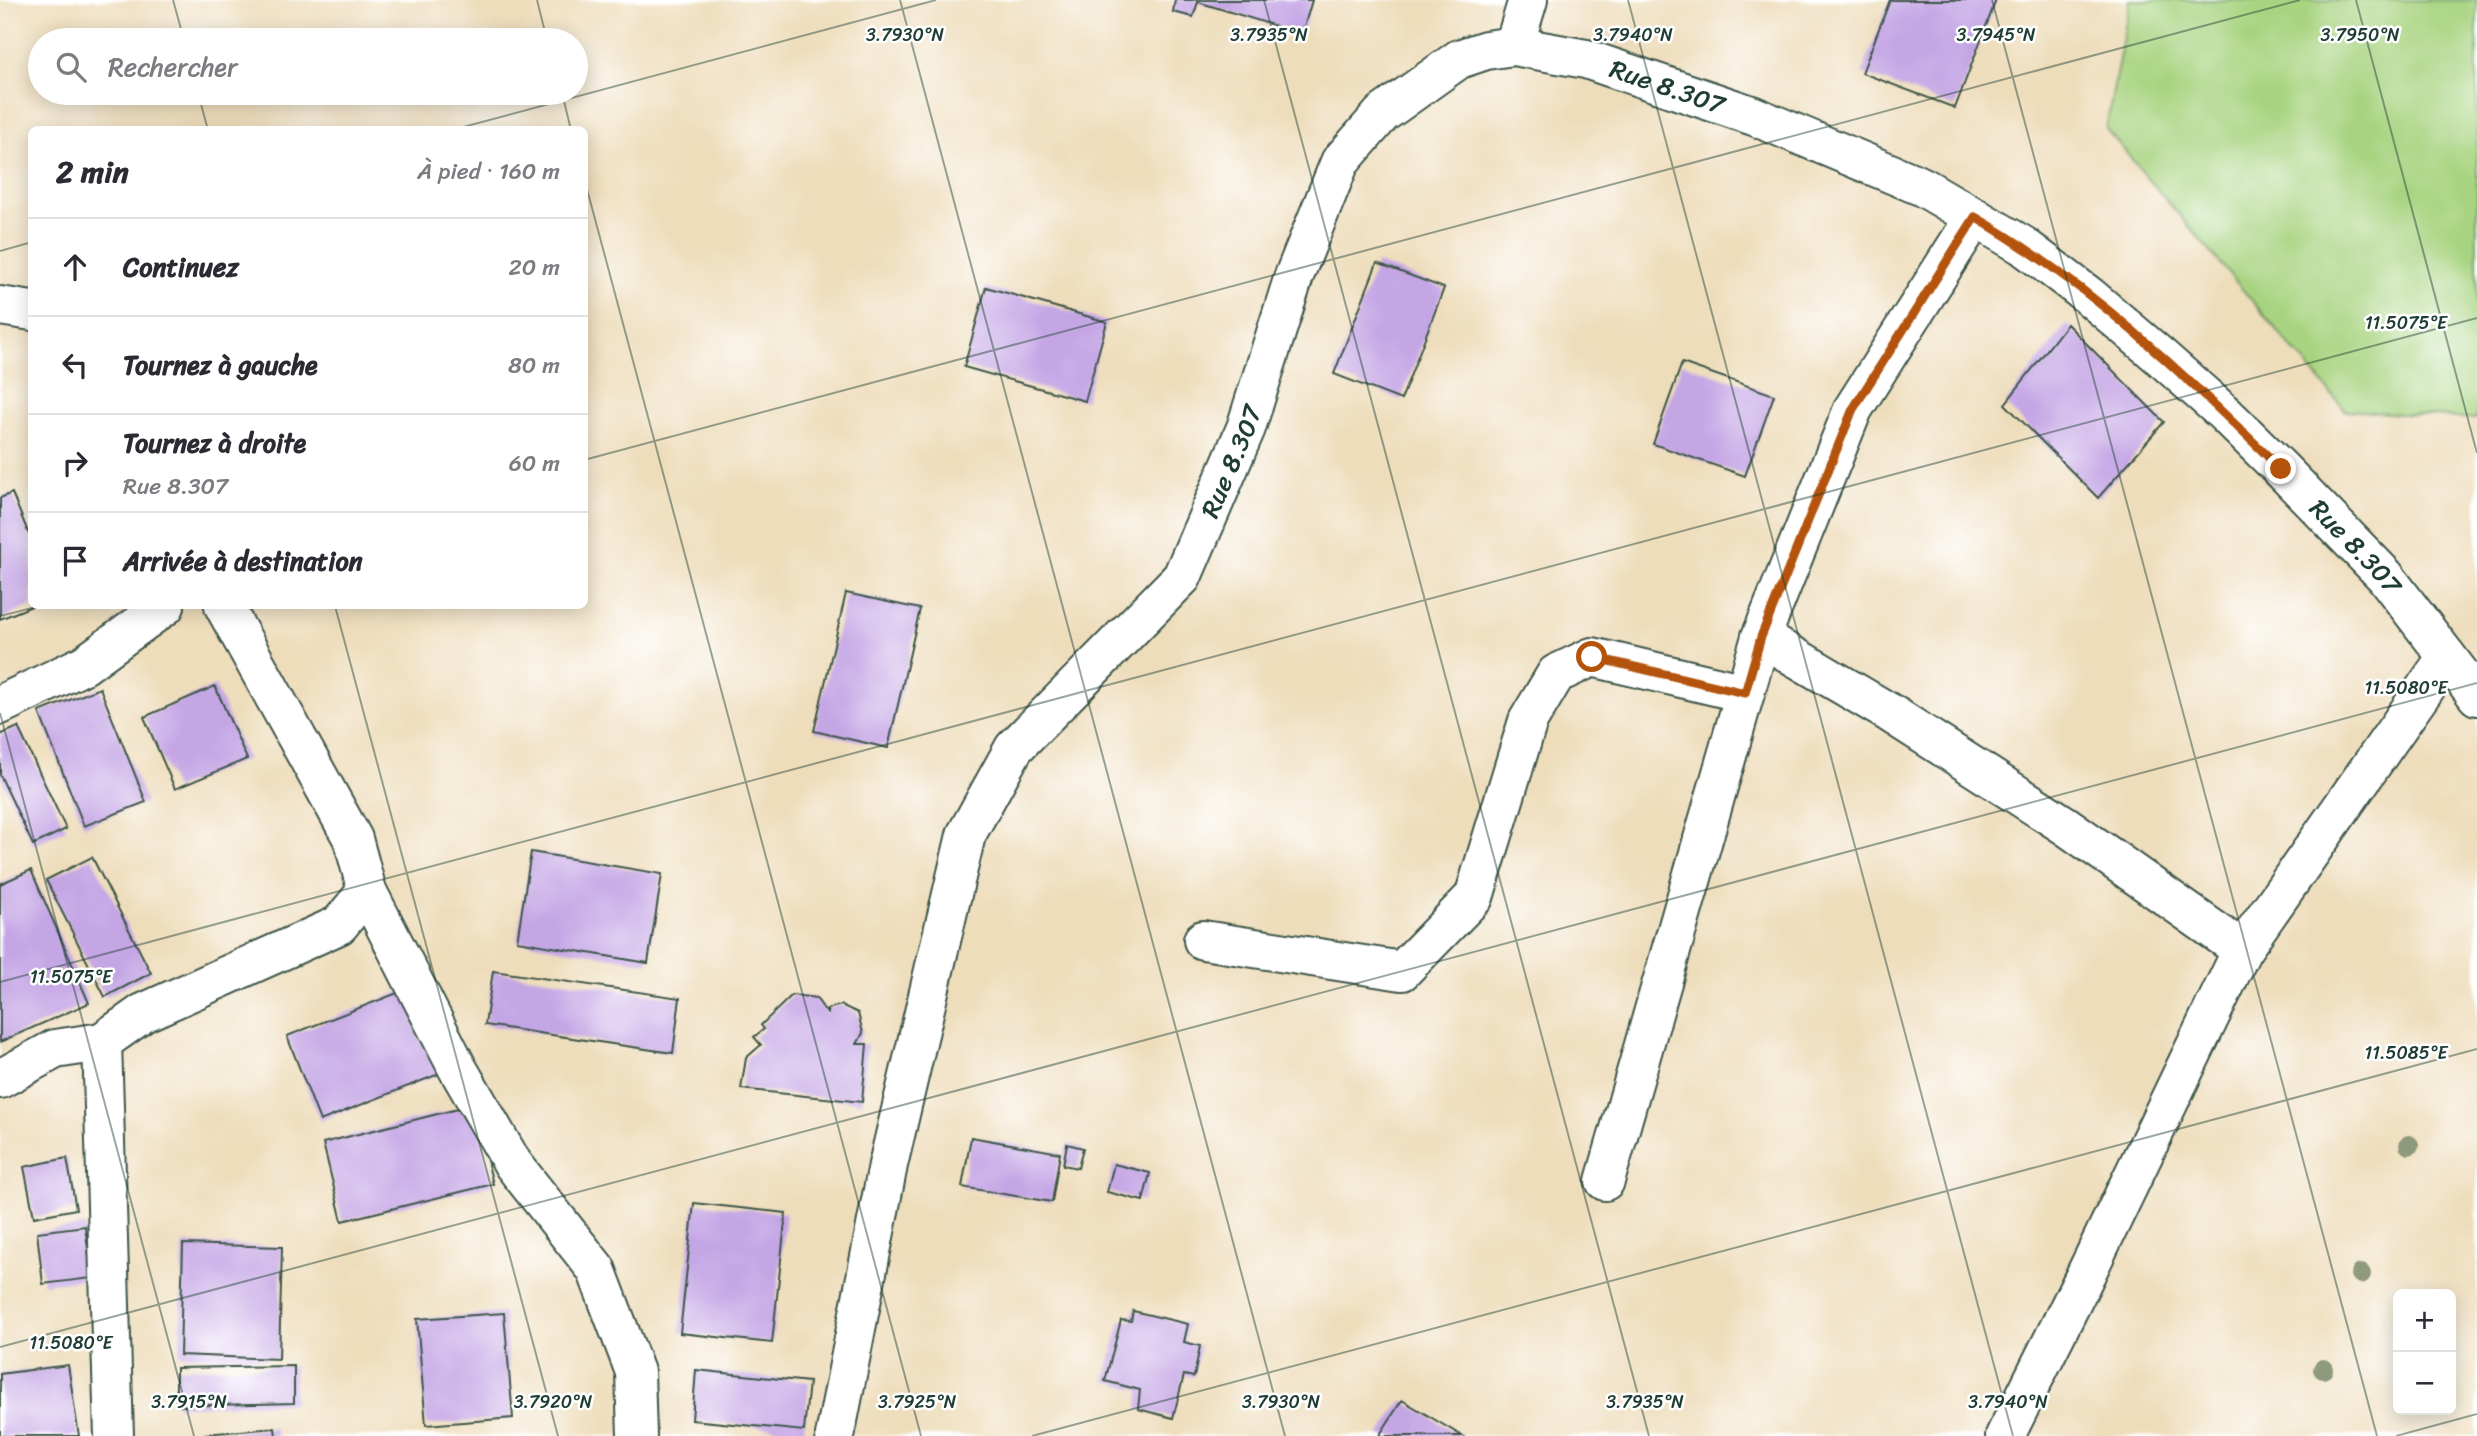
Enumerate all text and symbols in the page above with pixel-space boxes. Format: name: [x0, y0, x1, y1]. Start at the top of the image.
text: 3.7930°N: [866, 19, 945, 51]
text: 3.7935°N: [1230, 19, 1308, 51]
text: 3.7940°N: [1593, 19, 1673, 51]
text: 3.7945°N: [1956, 19, 2036, 51]
text: 3.7950°N: [2320, 19, 2400, 51]
search box: [28, 28, 588, 105]
text: Rechercher: [108, 44, 238, 90]
street label: Rue 8.307: [1604, 46, 1733, 128]
icon: search: [52, 48, 90, 86]
text: 2 min: [56, 145, 129, 199]
text: À pied · 160 m: [417, 151, 560, 192]
text: Continuez: [123, 244, 239, 290]
text: 20 m: [509, 247, 560, 288]
icon: ahead: [56, 248, 94, 286]
text: 11.5075°E: [2365, 307, 2448, 339]
text: Tournez à gauche: [123, 342, 318, 388]
text: 80 m: [508, 345, 560, 386]
icon: left: [56, 346, 94, 384]
street label: Rue 8.307: [1187, 397, 1276, 525]
text: Tournez à droite: [123, 420, 306, 466]
text: 60 m: [509, 443, 560, 484]
icon: right: [56, 444, 94, 482]
route end: [2265, 453, 2296, 484]
text: Rue 8.307: [123, 466, 228, 507]
street label: Rue 8.307: [2298, 488, 2415, 606]
text: Arrivée à destination: [123, 538, 363, 584]
icon: arrive: [56, 542, 94, 580]
route start: [1576, 641, 1607, 672]
text: 11.5080°E: [2364, 672, 2449, 704]
text: 11.5075°E: [30, 961, 113, 993]
text: 11.5085°E: [2365, 1037, 2448, 1069]
map controls: [2393, 1289, 2456, 1415]
button: +: [2393, 1289, 2456, 1352]
text: 11.5080°E: [29, 1327, 114, 1359]
button: −: [2393, 1352, 2456, 1415]
text: 3.7915°N: [151, 1386, 227, 1418]
text: 3.7920°N: [514, 1386, 593, 1418]
text: 3.7925°N: [878, 1386, 957, 1418]
text: 3.7930°N: [1242, 1386, 1321, 1418]
text: 3.7935°N: [1606, 1386, 1684, 1418]
text: 3.7940°N: [1968, 1386, 2048, 1418]

